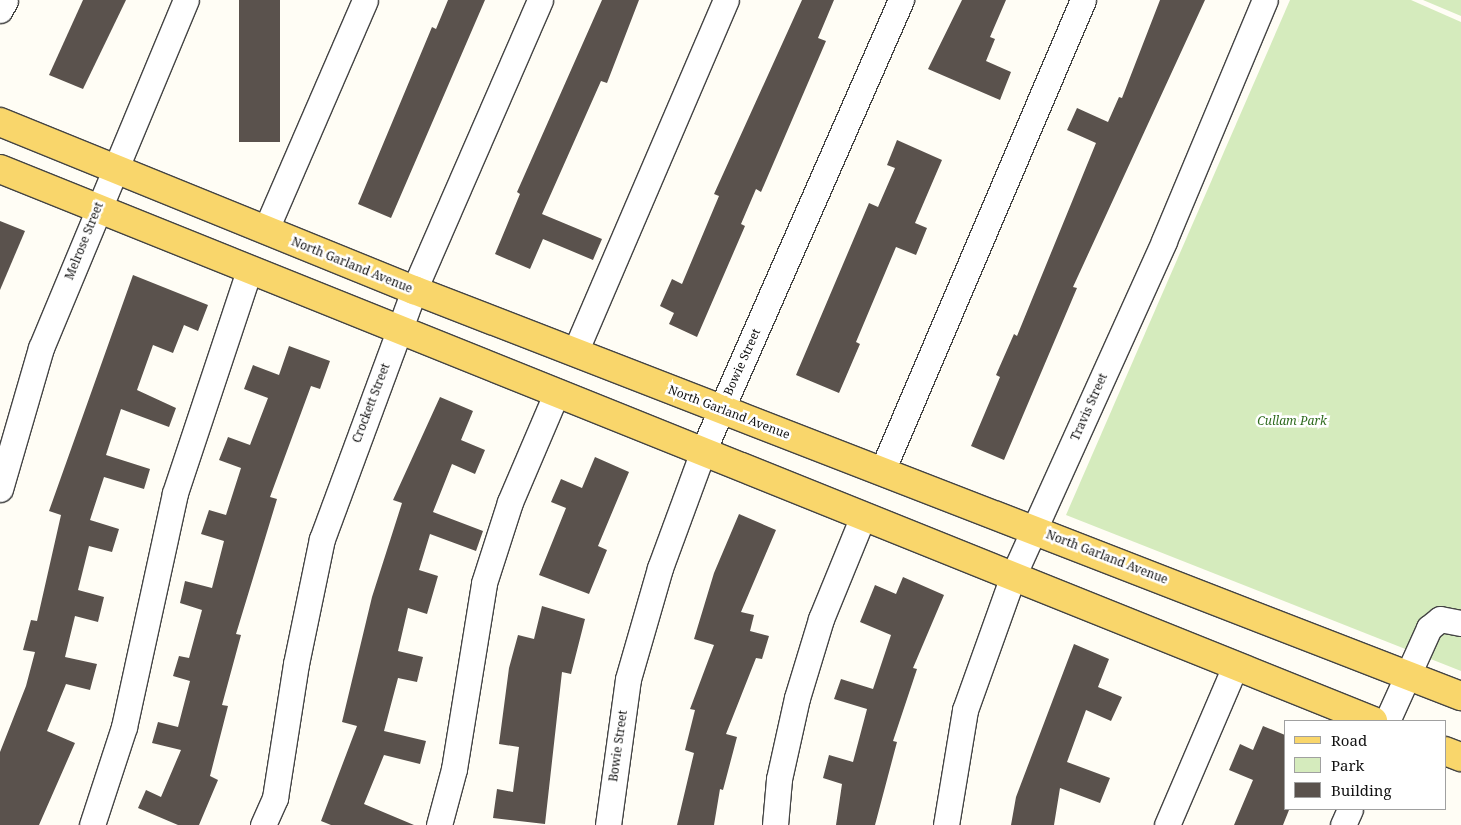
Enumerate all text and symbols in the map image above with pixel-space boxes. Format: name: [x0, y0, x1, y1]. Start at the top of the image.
street label: Melrose Street: [62, 200, 106, 282]
street label: North Garland Avenue: [289, 234, 415, 296]
street label: Bowie Street: [721, 326, 763, 398]
street label: Crockett Street: [349, 361, 393, 445]
street label: Travis Street: [1068, 371, 1110, 443]
street label: North Garland Avenue: [666, 382, 792, 442]
park label: Cullam Park: [1257, 414, 1327, 428]
street label: North Garland Avenue: [1044, 527, 1170, 587]
street label: Bowie Street: [606, 709, 630, 783]
legend: [1284, 720, 1446, 810]
text: Road: [1331, 730, 1367, 750]
text: Park: [1331, 755, 1364, 775]
text: Building: [1331, 780, 1392, 800]

